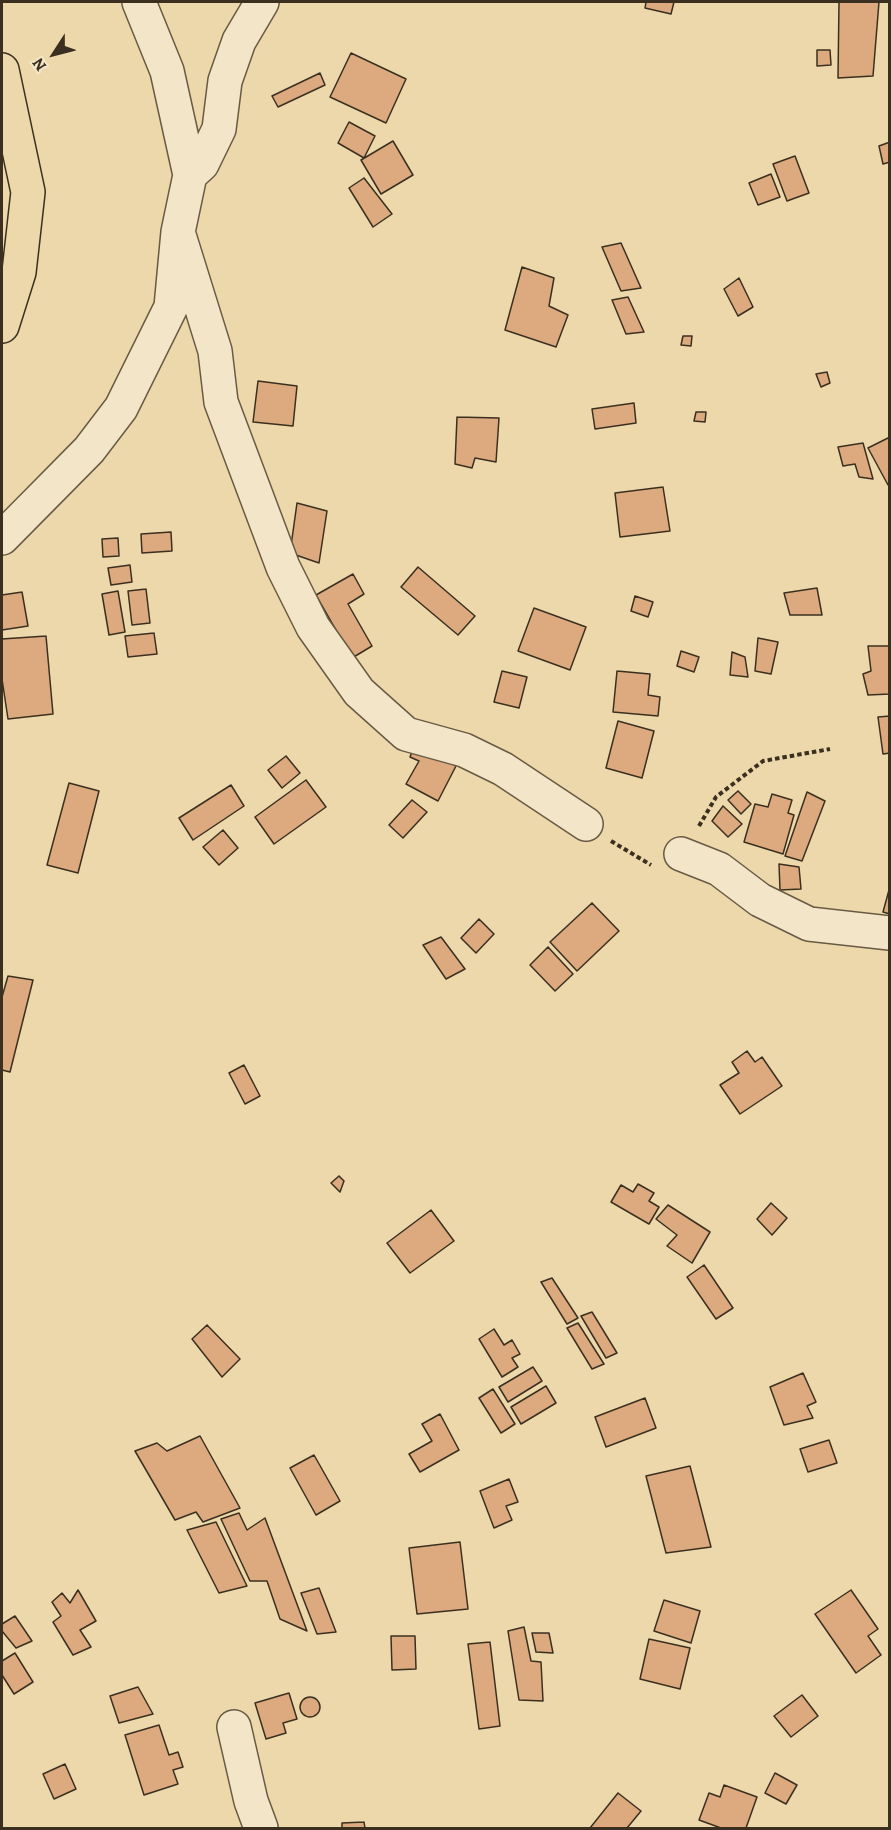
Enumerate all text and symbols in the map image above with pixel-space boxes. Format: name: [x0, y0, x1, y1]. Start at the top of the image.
north arrow: [24, 24, 84, 84]
text: N: [27, 53, 52, 76]

